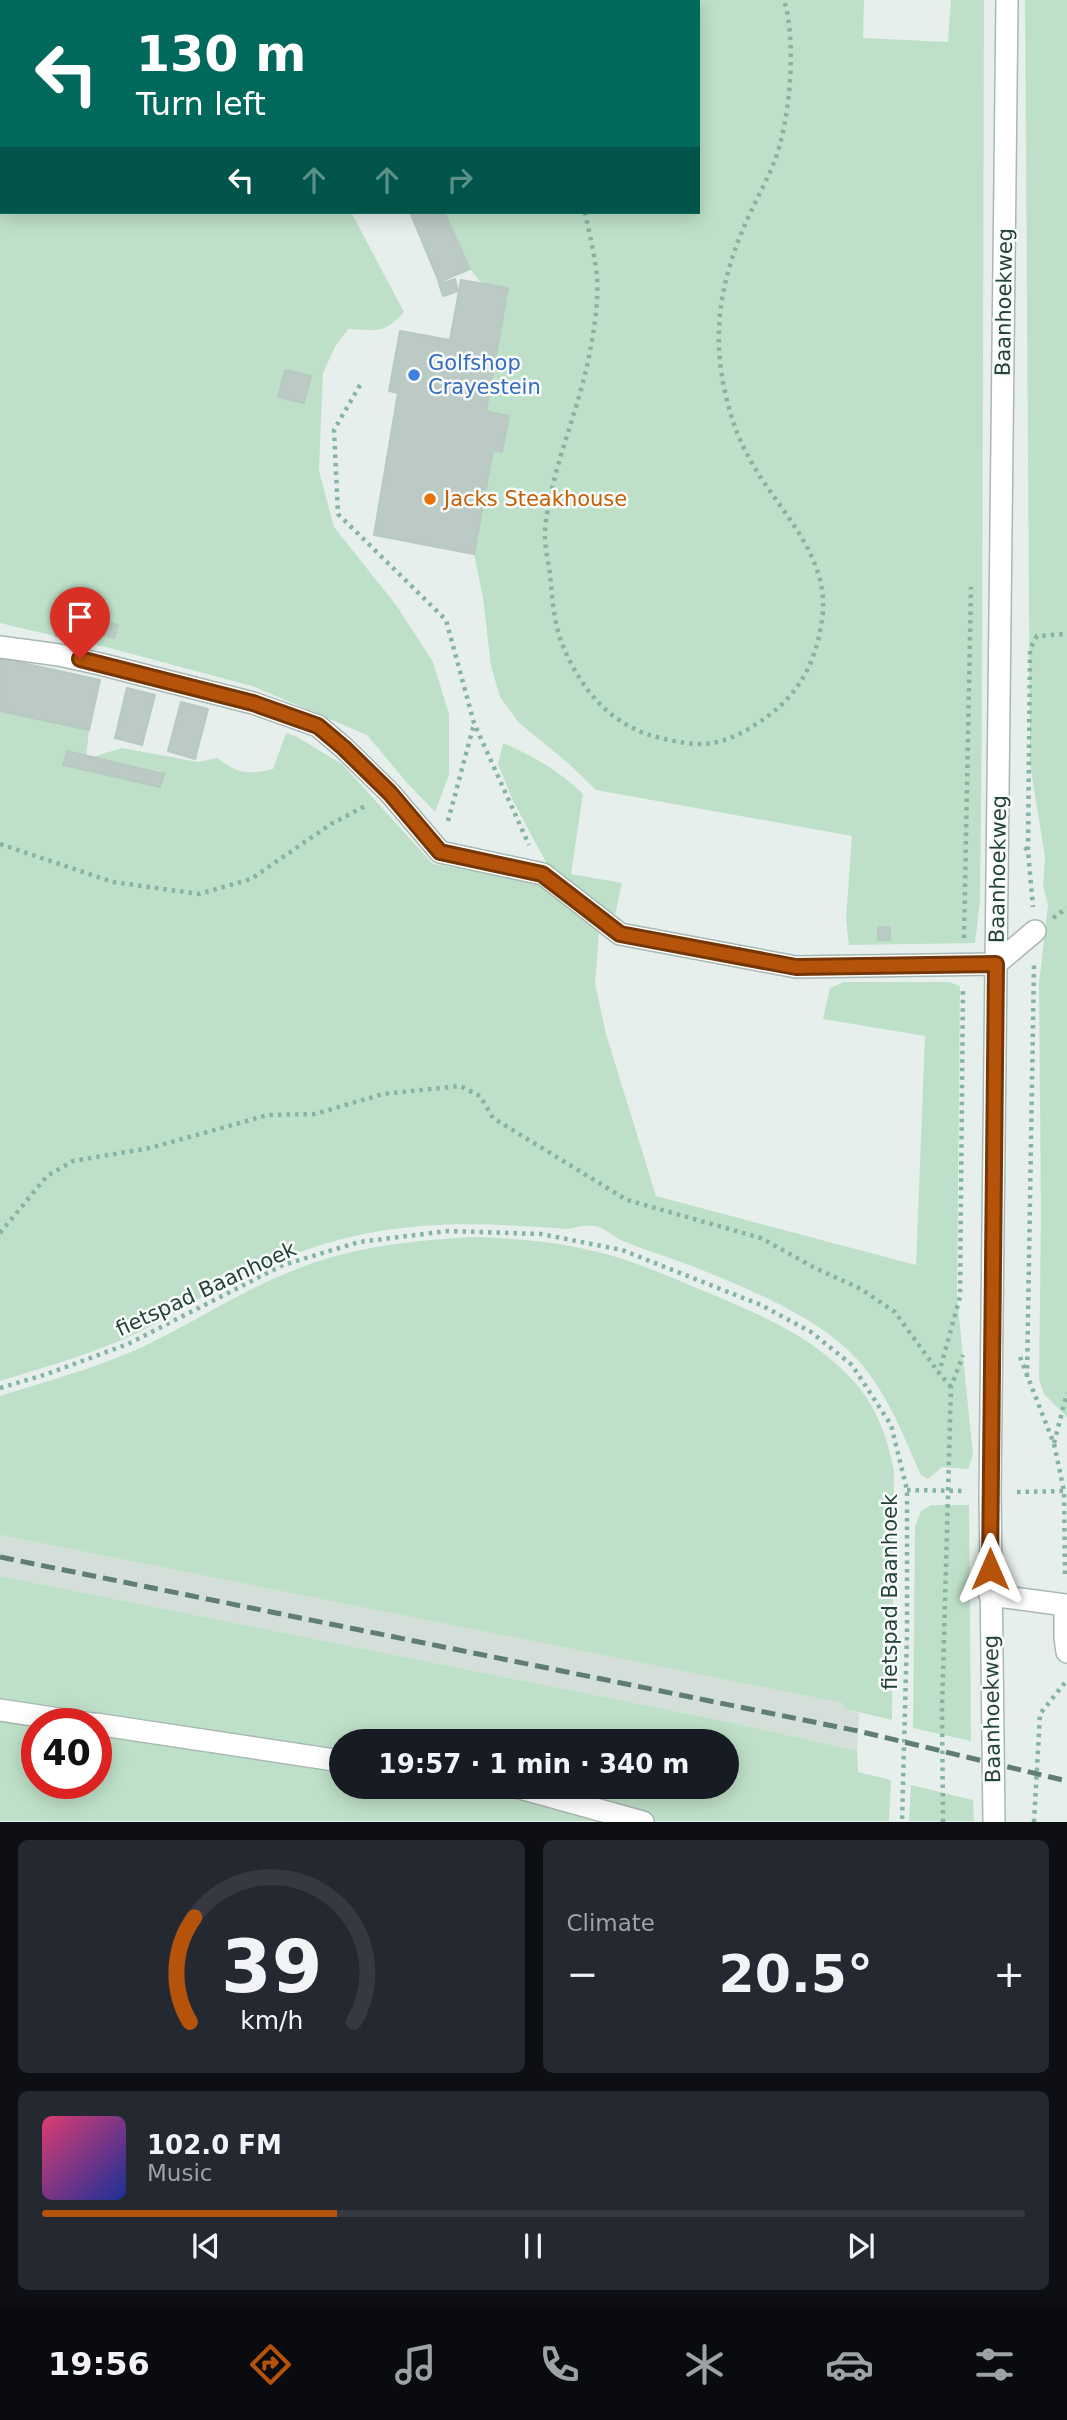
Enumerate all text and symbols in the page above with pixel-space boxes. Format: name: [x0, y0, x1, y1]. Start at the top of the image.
text: 130 m: [136, 26, 306, 83]
icon: left: [21, 28, 112, 119]
text: Turn left: [136, 85, 266, 123]
icon: left: [222, 161, 260, 199]
icon: ahead: [295, 161, 333, 199]
icon: ahead: [368, 161, 406, 199]
icon: right: [441, 161, 479, 199]
street label: Baanhoekweg: [991, 228, 1017, 376]
place label: Golfshop Crayestein: [428, 351, 541, 399]
marker: Golfshop Crayestein: [406, 367, 422, 383]
place label: Jacks Steakhouse: [442, 487, 627, 511]
marker: Jacks Steakhouse: [422, 491, 438, 507]
pin: [50, 587, 110, 659]
icon: arrive: [61, 598, 99, 636]
street label: Baanhoekweg: [985, 795, 1011, 943]
street label: fietspad Baanhoek: [112, 1236, 301, 1341]
street label: fietspad Baanhoek: [878, 1493, 902, 1690]
position arrow: [953, 1532, 1027, 1606]
street label: Baanhoekweg: [979, 1635, 1005, 1783]
speed limit sign: 40: [21, 1708, 112, 1799]
text: 19:57 · 1 min · 340 m: [379, 1749, 689, 1779]
text: Climate: [567, 1910, 655, 1936]
text: 39: [221, 1925, 322, 2010]
text: 20.5°: [719, 1944, 873, 2004]
text: −: [567, 1952, 598, 1996]
text: +: [993, 1952, 1025, 1996]
text: km/h: [240, 2006, 303, 2035]
text: 102.0 FM: [147, 2130, 282, 2160]
text: Music: [147, 2160, 212, 2186]
icon: previous: [187, 2227, 225, 2265]
icon: pause: [514, 2227, 552, 2265]
icon: next: [842, 2227, 880, 2265]
icon: directions: [246, 2340, 295, 2389]
icon: music: [391, 2340, 440, 2389]
icon: phone: [535, 2340, 584, 2389]
icon: climate: [680, 2340, 729, 2389]
icon: car: [825, 2340, 874, 2389]
icon: filters: [970, 2340, 1019, 2389]
text: 19:56: [48, 2345, 150, 2383]

